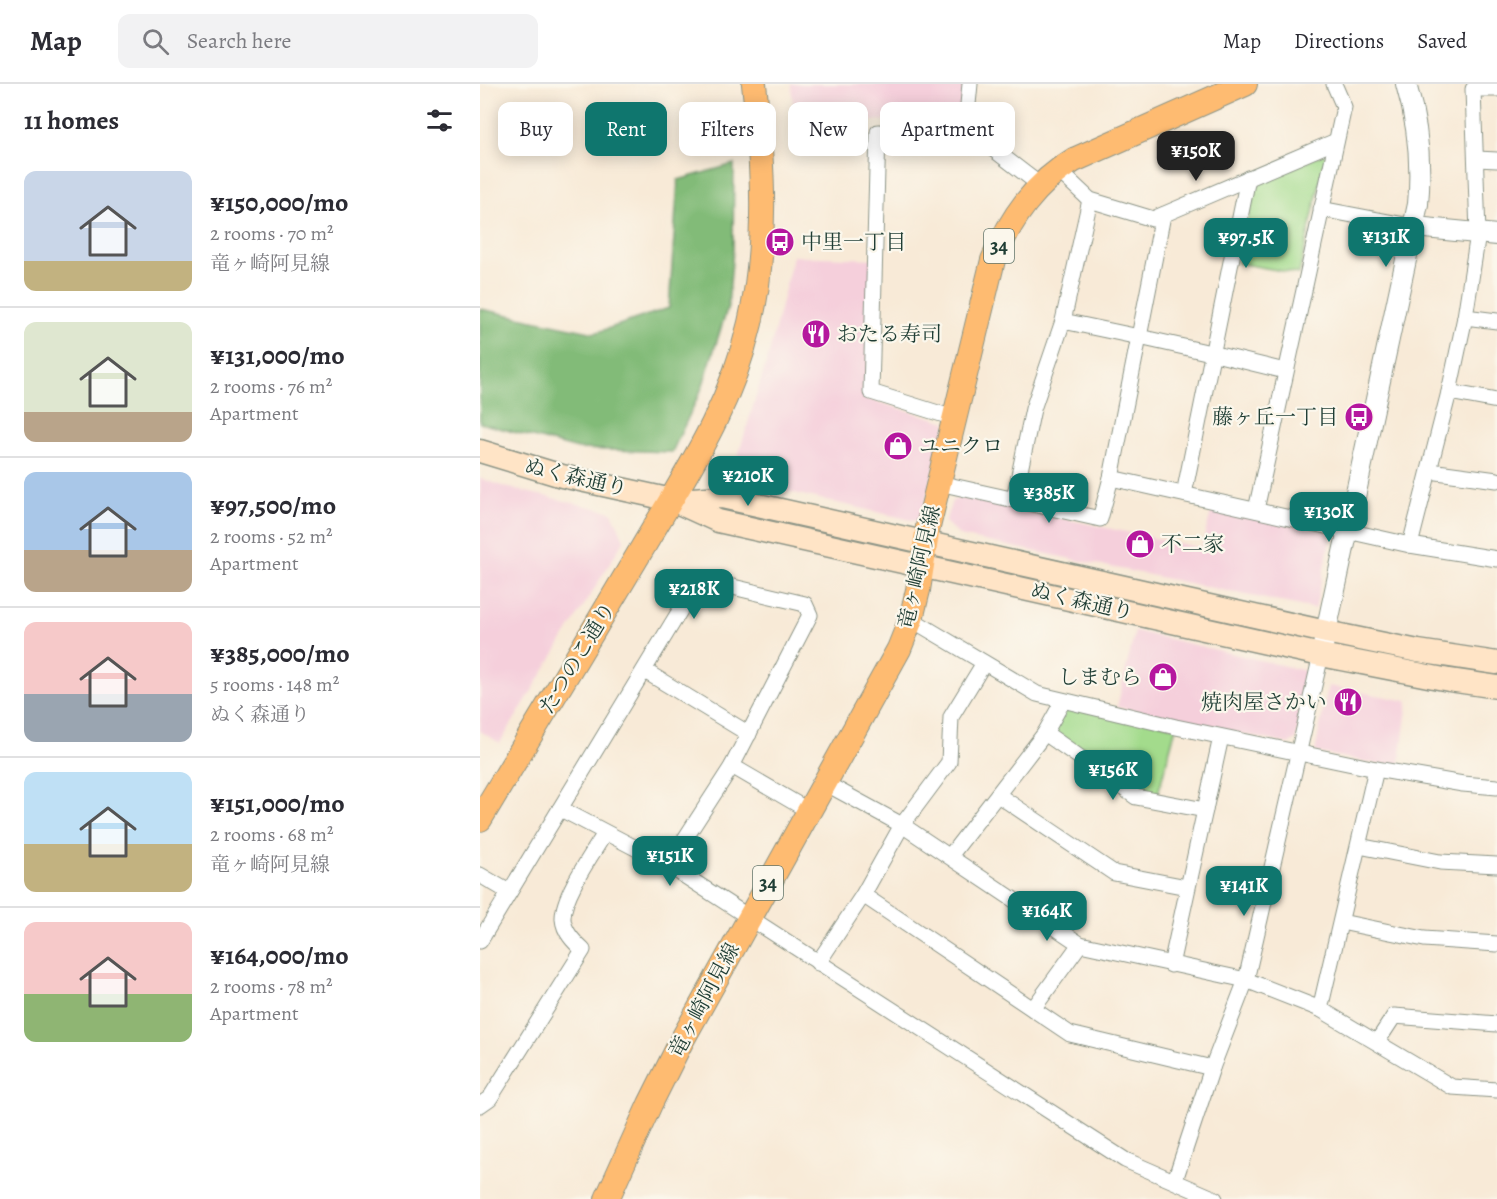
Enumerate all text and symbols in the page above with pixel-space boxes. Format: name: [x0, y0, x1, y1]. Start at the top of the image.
search box: [118, 14, 538, 68]
text: Map: [30, 22, 82, 60]
icon: search: [139, 25, 172, 58]
text: Search here: [187, 26, 291, 56]
text: Map: [1223, 27, 1261, 55]
text: Directions: [1294, 27, 1384, 55]
text: Saved: [1417, 27, 1467, 55]
chip: Buy: [498, 102, 573, 156]
chip: Rent: [585, 102, 667, 156]
chip: Filters: [679, 102, 776, 156]
chip: New: [788, 102, 868, 156]
chip: Apartment: [880, 102, 1015, 156]
text: 11 homes: [24, 103, 119, 138]
icon: filters: [423, 104, 456, 137]
pin: ¥150K: [1154, 131, 1238, 182]
text: ¥150K: [1171, 137, 1221, 164]
text: ¥150,000/mo: [210, 185, 348, 220]
icon: home: [72, 195, 144, 267]
pin: ¥131K: [1344, 217, 1428, 268]
pin: ¥97.5K: [1197, 218, 1295, 269]
text: 2 rooms · 70 m²: [210, 220, 334, 247]
text: ¥131K: [1362, 223, 1410, 250]
text: ¥97.5K: [1218, 224, 1274, 251]
bus stop icon: 中里一丁目: [764, 226, 796, 258]
place label: 中里一丁目: [801, 228, 906, 256]
road number: 34: [984, 229, 1014, 263]
text: 竜ヶ崎阿見線: [210, 250, 330, 277]
restaurant icon: おたる寿司: [800, 318, 832, 350]
place label: おたる寿司: [837, 320, 942, 348]
text: ¥131,000/mo: [210, 338, 345, 373]
icon: home: [72, 346, 144, 418]
text: 2 rooms · 76 m²: [210, 373, 332, 400]
text: Apartment: [210, 400, 299, 427]
bus stop icon: 藤ヶ丘一丁目: [1343, 401, 1375, 433]
place label: 藤ヶ丘一丁目: [1212, 403, 1338, 431]
shop icon: ユニクロ: [882, 430, 914, 462]
place label: ユニクロ: [919, 432, 1003, 460]
street label: ぬく森通り: [522, 452, 630, 502]
pin: ¥210K: [706, 456, 790, 507]
text: ¥210K: [722, 462, 774, 489]
pin: ¥385K: [1007, 473, 1091, 524]
text: ¥385K: [1023, 479, 1075, 506]
text: ¥97,500/mo: [210, 488, 336, 523]
pin: ¥130K: [1287, 492, 1371, 543]
icon: home: [72, 496, 144, 568]
text: ¥130K: [1304, 498, 1354, 525]
street label: 竜ヶ崎阿見線: [891, 502, 947, 632]
text: 2 rooms · 52 m²: [210, 523, 333, 550]
shop icon: 不二家: [1124, 528, 1156, 560]
place label: 不二家: [1161, 530, 1224, 558]
text: Apartment: [210, 550, 299, 577]
pin: ¥218K: [652, 569, 736, 620]
text: ¥218K: [668, 575, 720, 602]
street label: ぬく森通り: [1028, 576, 1136, 626]
street label: たつのこ通り: [533, 597, 621, 719]
text: ¥385,000/mo: [210, 636, 350, 671]
icon: home: [72, 646, 144, 718]
shop icon: しまむら: [1147, 661, 1179, 693]
place label: しまむら: [1058, 663, 1142, 691]
text: 5 rooms · 148 m²: [210, 671, 339, 698]
restaurant icon: 焼肉屋さかい: [1332, 686, 1364, 718]
place label: 焼肉屋さかい: [1201, 688, 1327, 716]
text: ぬく森通り: [210, 701, 310, 728]
pin: ¥156K: [1071, 750, 1155, 801]
text: ¥156K: [1088, 756, 1138, 783]
text: ¥151,000/mo: [210, 786, 345, 821]
icon: home: [72, 796, 144, 868]
text: 2 rooms · 68 m²: [210, 821, 334, 848]
pin: ¥151K: [628, 836, 712, 887]
text: ¥151K: [646, 842, 694, 869]
text: 竜ヶ崎阿見線: [210, 851, 330, 878]
road number: 34: [753, 866, 783, 900]
pin: ¥141K: [1202, 866, 1286, 917]
text: ¥141K: [1220, 872, 1268, 899]
pin: ¥164K: [1005, 891, 1089, 942]
text: ¥164K: [1022, 897, 1072, 924]
text: ¥164,000/mo: [210, 938, 349, 973]
street label: 竜ヶ崎阿見線: [662, 938, 746, 1062]
icon: home: [72, 946, 144, 1018]
text: 2 rooms · 78 m²: [210, 973, 333, 1000]
text: Apartment: [210, 1000, 299, 1027]

